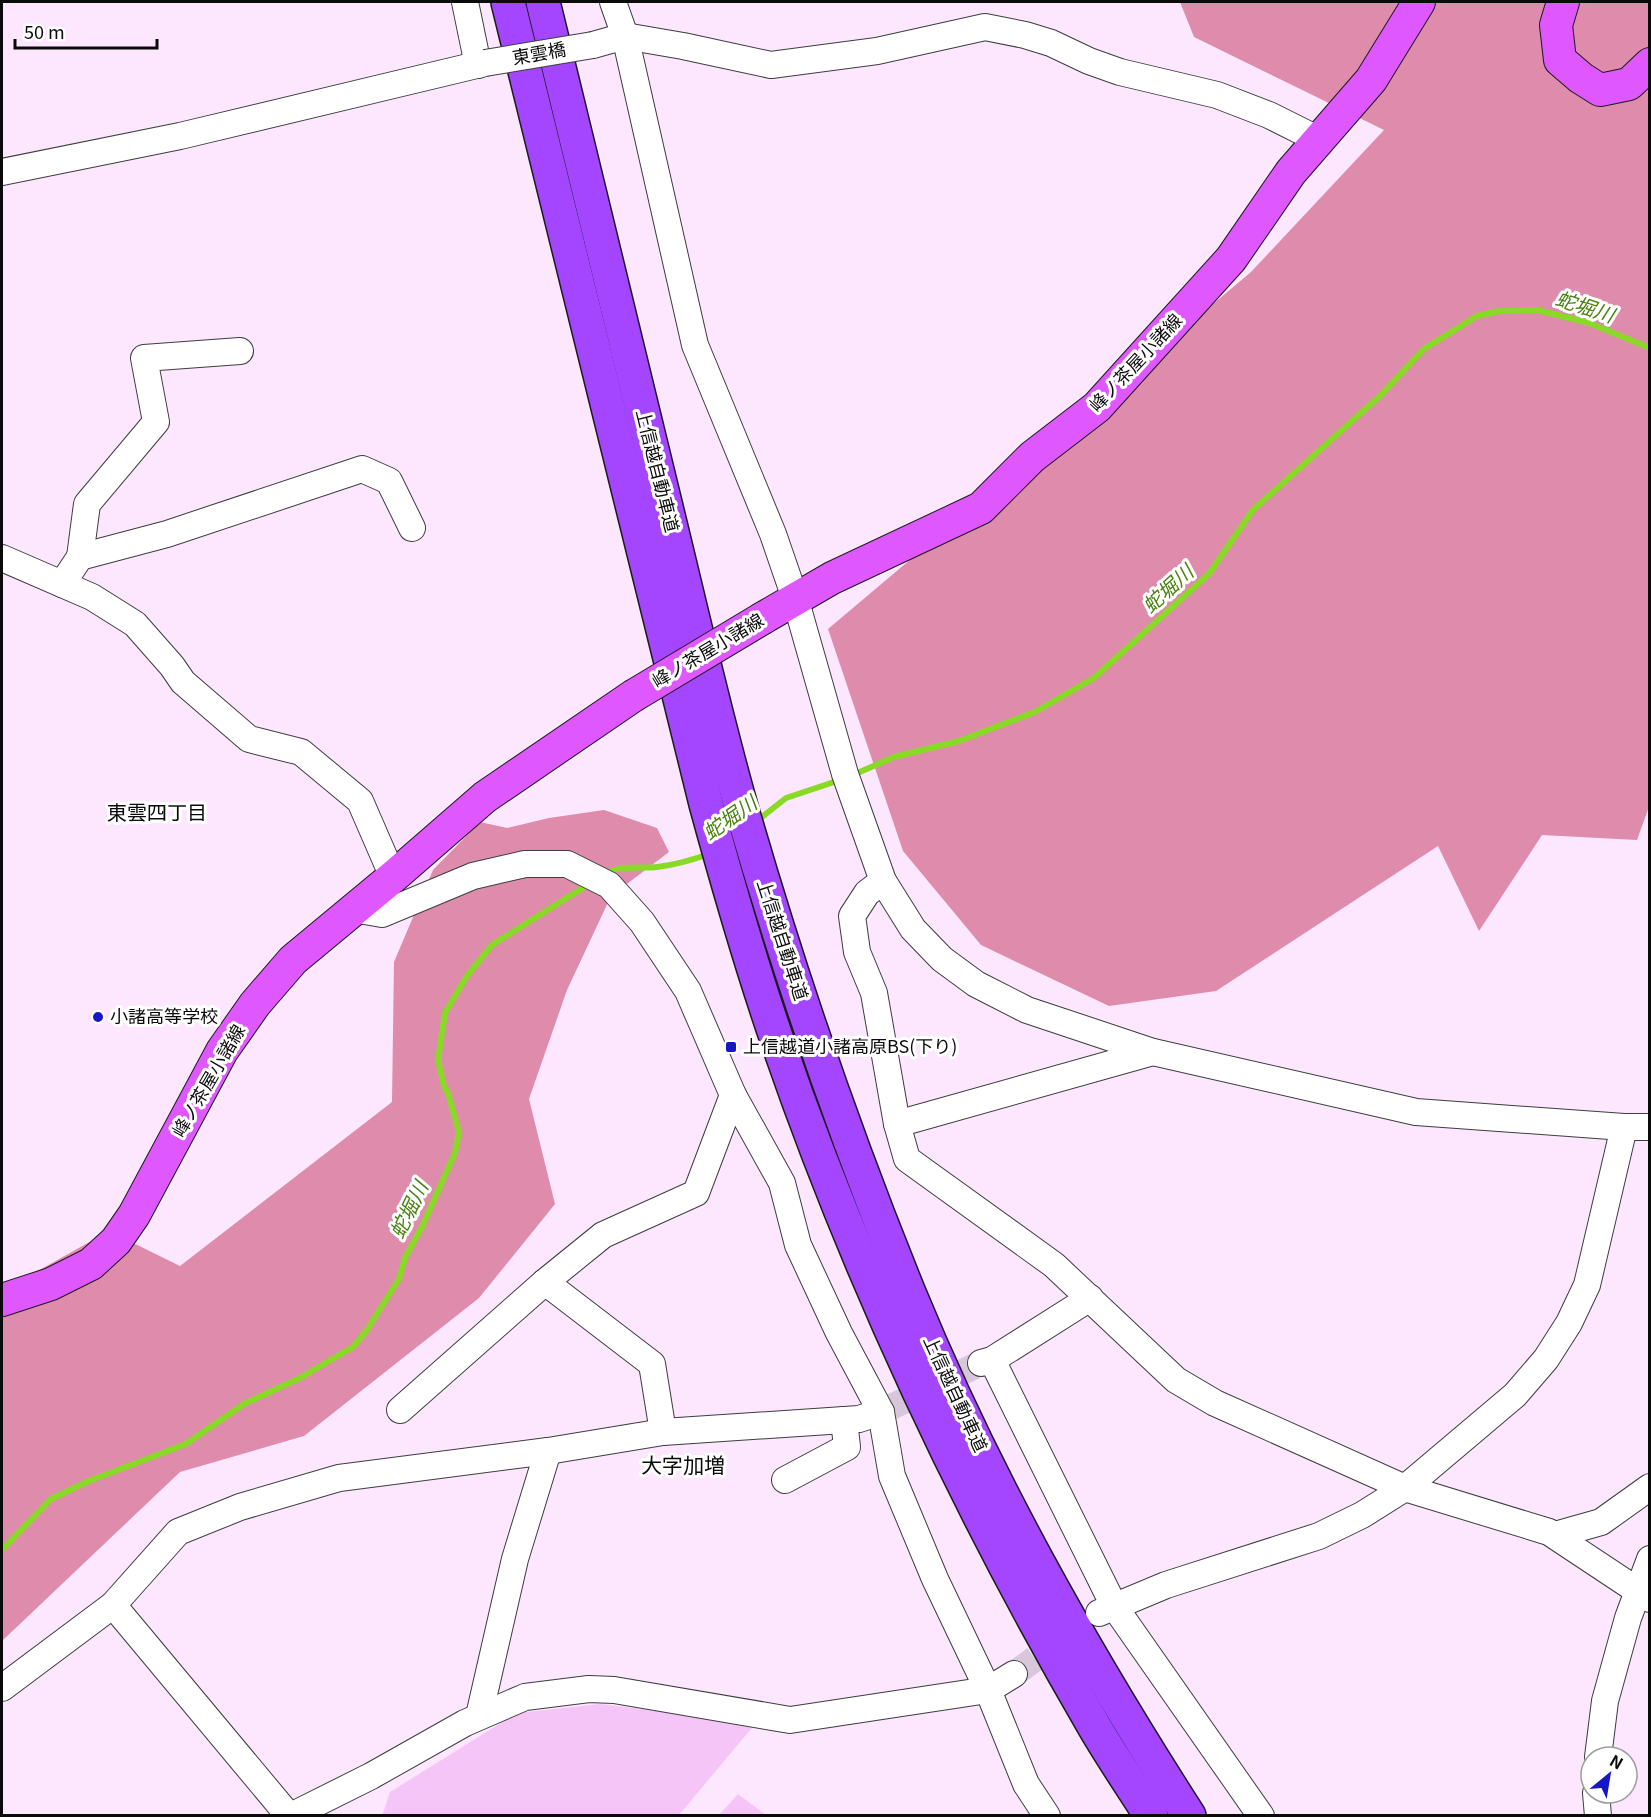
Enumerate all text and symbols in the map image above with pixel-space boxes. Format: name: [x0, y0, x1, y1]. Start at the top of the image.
scale bar: [15, 12, 158, 50]
text: 50 m: [24, 18, 65, 44]
street label: 東雲橋: [510, 35, 567, 70]
water label: 蛇堀川: [1552, 283, 1620, 329]
street label: 峰ノ茶屋小諸線: [1082, 307, 1187, 417]
street label: 上信越自動車道: [631, 406, 687, 535]
water label: 蛇堀川: [1135, 556, 1200, 619]
street label: 峰ノ茶屋小諸線: [646, 606, 768, 693]
water label: 蛇堀川: [696, 787, 764, 846]
district label: 東雲四丁目: [107, 797, 207, 826]
street label: 上信越自動車道: [752, 875, 816, 1003]
place label: 小諸高等学校: [110, 1002, 218, 1028]
marker: 小諸高等学校: [91, 1010, 105, 1024]
street label: 峰ノ茶屋小諸線: [165, 1019, 250, 1141]
place label: 上信越道小諸高原BS(下り): [743, 1032, 957, 1058]
marker: 上信越道小諸高原BS(下り): [724, 1040, 738, 1054]
water label: 蛇堀川: [381, 1174, 435, 1243]
street label: 上信越自動車道: [918, 1331, 995, 1456]
district label: 大字加増: [641, 1449, 725, 1479]
north arrow: [1579, 1745, 1639, 1805]
text: N: [1606, 1748, 1628, 1775]

